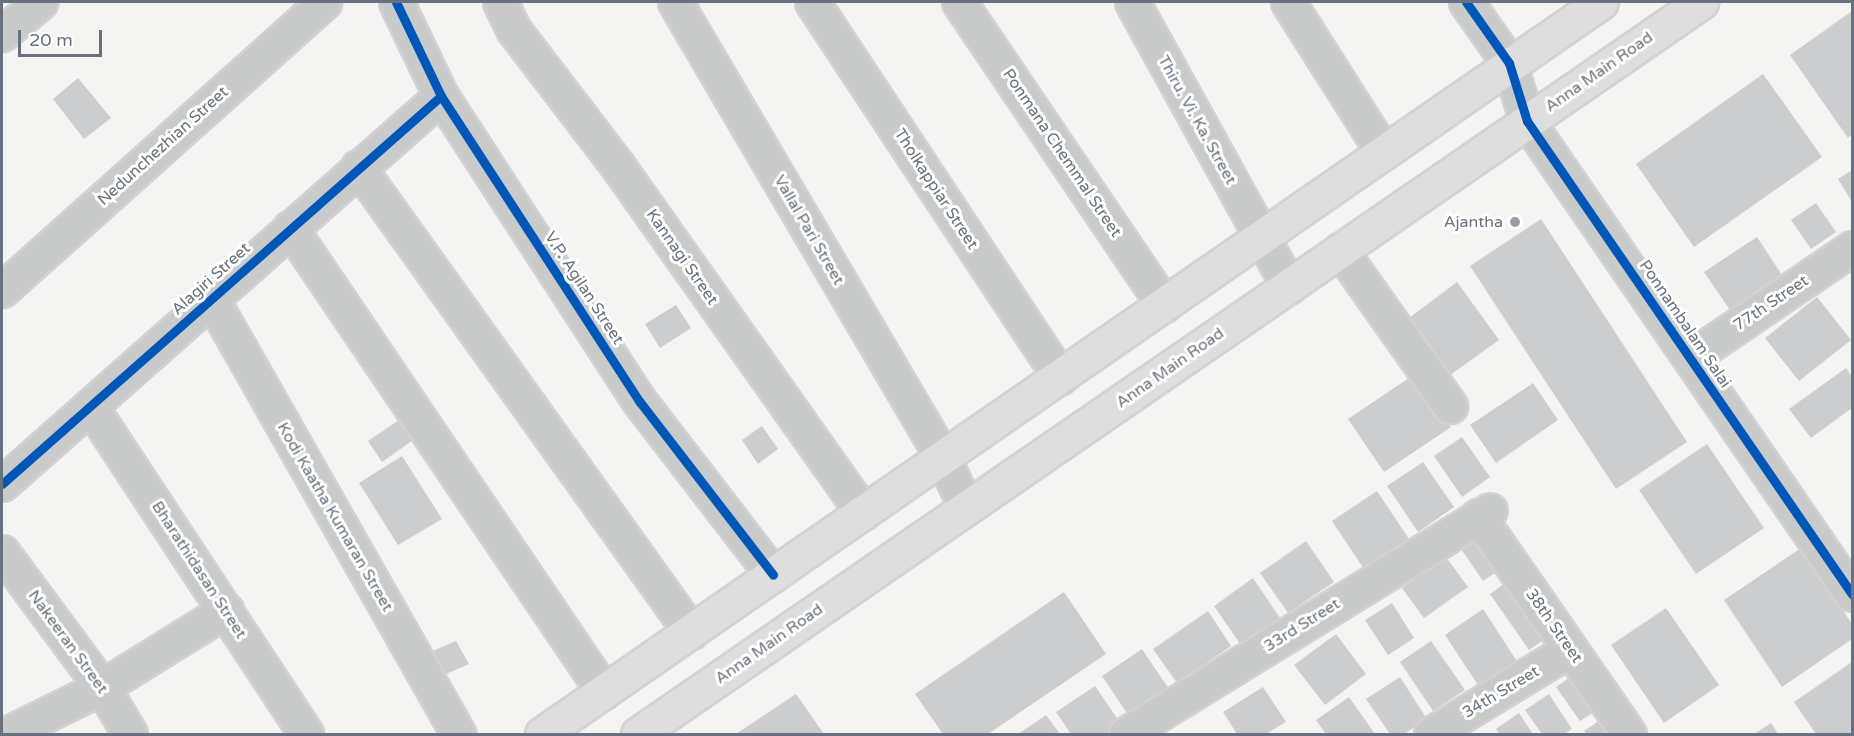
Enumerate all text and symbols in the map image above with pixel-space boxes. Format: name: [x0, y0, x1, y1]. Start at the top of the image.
scale bar: [21, 18, 105, 56]
street label: Anna Main Road: [1541, 28, 1657, 116]
text: 20 m: [29, 29, 73, 51]
street label: Thiru. Vi. Ka. Street: [1154, 52, 1240, 188]
street label: Ponmana Chemmal Street: [998, 65, 1126, 241]
street label: Nedunchezhian Street: [94, 82, 232, 210]
street label: Tholkappiar Street: [890, 125, 982, 253]
street label: Vallal Pari Street: [770, 172, 848, 288]
street label: Kannagi Street: [642, 206, 722, 308]
place label: Ajantha: [1444, 212, 1503, 232]
marker: Ajantha: [1508, 215, 1522, 229]
street label: V.P. Agilan Street: [540, 228, 628, 348]
street label: Alagiri Street: [168, 239, 254, 319]
street label: Ponnambalam Salai: [1635, 256, 1735, 392]
street label: 77th Street: [1730, 271, 1812, 335]
street label: Anna Main Road: [1112, 324, 1228, 412]
street label: Kodi Kaatha Kumaran Street: [273, 419, 397, 615]
street label: Bharathidasan Street: [147, 498, 251, 642]
street label: 38th Street: [1522, 585, 1586, 667]
street label: Nakeeran Street: [24, 586, 112, 698]
street label: 33rd Street: [1260, 594, 1344, 656]
street label: Anna Main Road: [711, 600, 827, 688]
street label: 34th Street: [1459, 662, 1543, 722]

